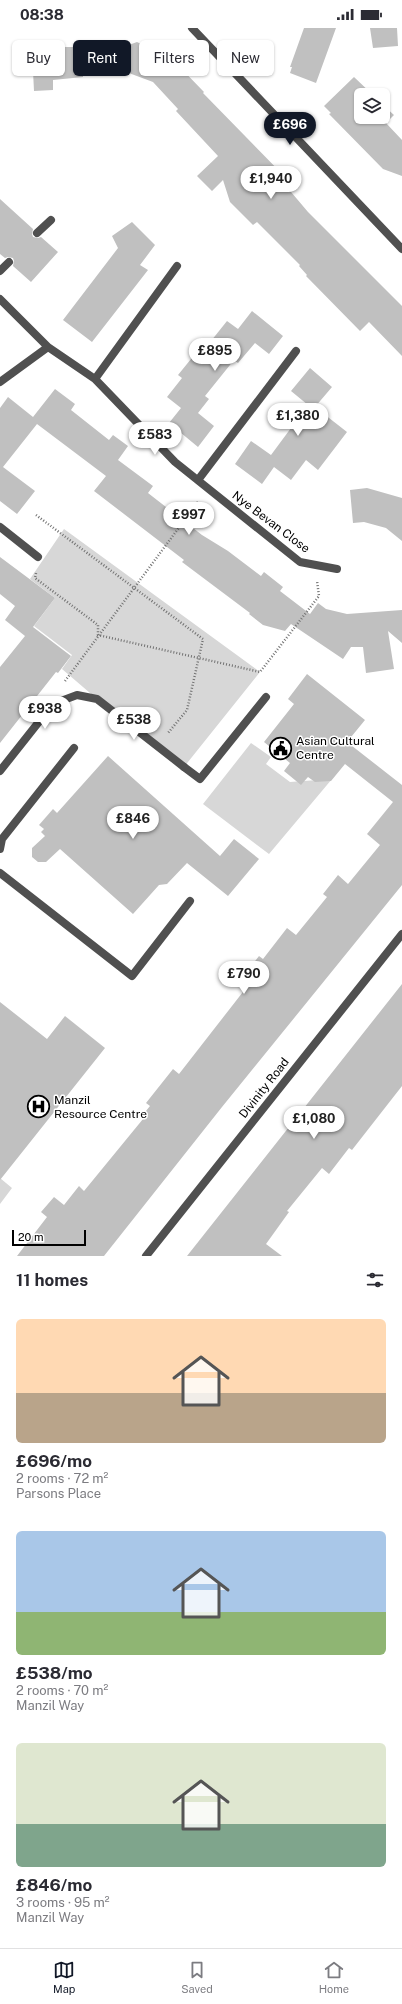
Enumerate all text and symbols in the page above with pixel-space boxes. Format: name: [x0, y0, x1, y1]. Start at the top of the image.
text: 08:38: [20, 6, 64, 23]
chip: Buy: [12, 40, 65, 76]
chip: Rent: [73, 40, 131, 76]
chip: Filters: [139, 40, 209, 76]
chip: New: [217, 40, 274, 76]
map controls: [354, 88, 390, 124]
button: layers: [354, 88, 390, 124]
pin: £696: [266, 112, 314, 146]
text: £696: [273, 117, 307, 132]
pin: £1,940: [238, 166, 304, 200]
text: £1,940: [249, 171, 293, 186]
pin: £895: [191, 338, 239, 372]
text: £895: [198, 343, 232, 358]
pin: £1,380: [265, 403, 331, 437]
text: £1,380: [276, 408, 320, 423]
pin: £583: [131, 422, 179, 456]
text: £583: [138, 427, 172, 442]
street label: Nye Bevan Close: [230, 488, 313, 556]
pin: £997: [165, 502, 213, 536]
text: £997: [172, 507, 206, 522]
pin: £938: [21, 696, 69, 730]
text: £938: [28, 701, 62, 716]
pin: £538: [110, 707, 158, 741]
text: £538: [117, 712, 151, 727]
place label: Asian Cultural Centre: [296, 734, 375, 762]
public building icon: Asian Cultural Centre: [268, 735, 294, 761]
pin: £846: [109, 806, 157, 840]
text: £846: [116, 811, 150, 826]
pin: £790: [220, 961, 268, 995]
text: £790: [227, 966, 261, 981]
street label: Divinity Road: [236, 1055, 292, 1121]
place label: Manzil Resource Centre: [54, 1093, 147, 1121]
hospital icon: Manzil Resource Centre: [25, 1094, 51, 1120]
pin: £1,080: [281, 1106, 347, 1140]
text: £1,080: [293, 1111, 336, 1126]
scale bar: [12, 1228, 86, 1247]
text: 20 m: [18, 1231, 43, 1243]
icon: filters: [364, 1269, 386, 1291]
text: 11 homes: [16, 1270, 88, 1290]
icon: home: [165, 1345, 237, 1417]
text: £696/mo: [16, 1451, 92, 1471]
text: 2 rooms · 72 m²: [16, 1471, 108, 1486]
text: Parsons Place: [16, 1486, 101, 1501]
icon: home: [165, 1557, 237, 1629]
text: £538/mo: [16, 1663, 93, 1683]
text: 2 rooms · 70 m²: [16, 1683, 108, 1698]
text: Manzil Way: [16, 1698, 84, 1713]
icon: home: [165, 1769, 237, 1841]
text: £846/mo: [16, 1875, 92, 1895]
text: 3 rooms · 95 m²: [16, 1895, 110, 1910]
text: Manzil Way: [16, 1910, 84, 1925]
tab: Map: [53, 1959, 75, 1995]
tab: Saved: [181, 1959, 213, 1995]
tab: Home: [319, 1959, 349, 1995]

